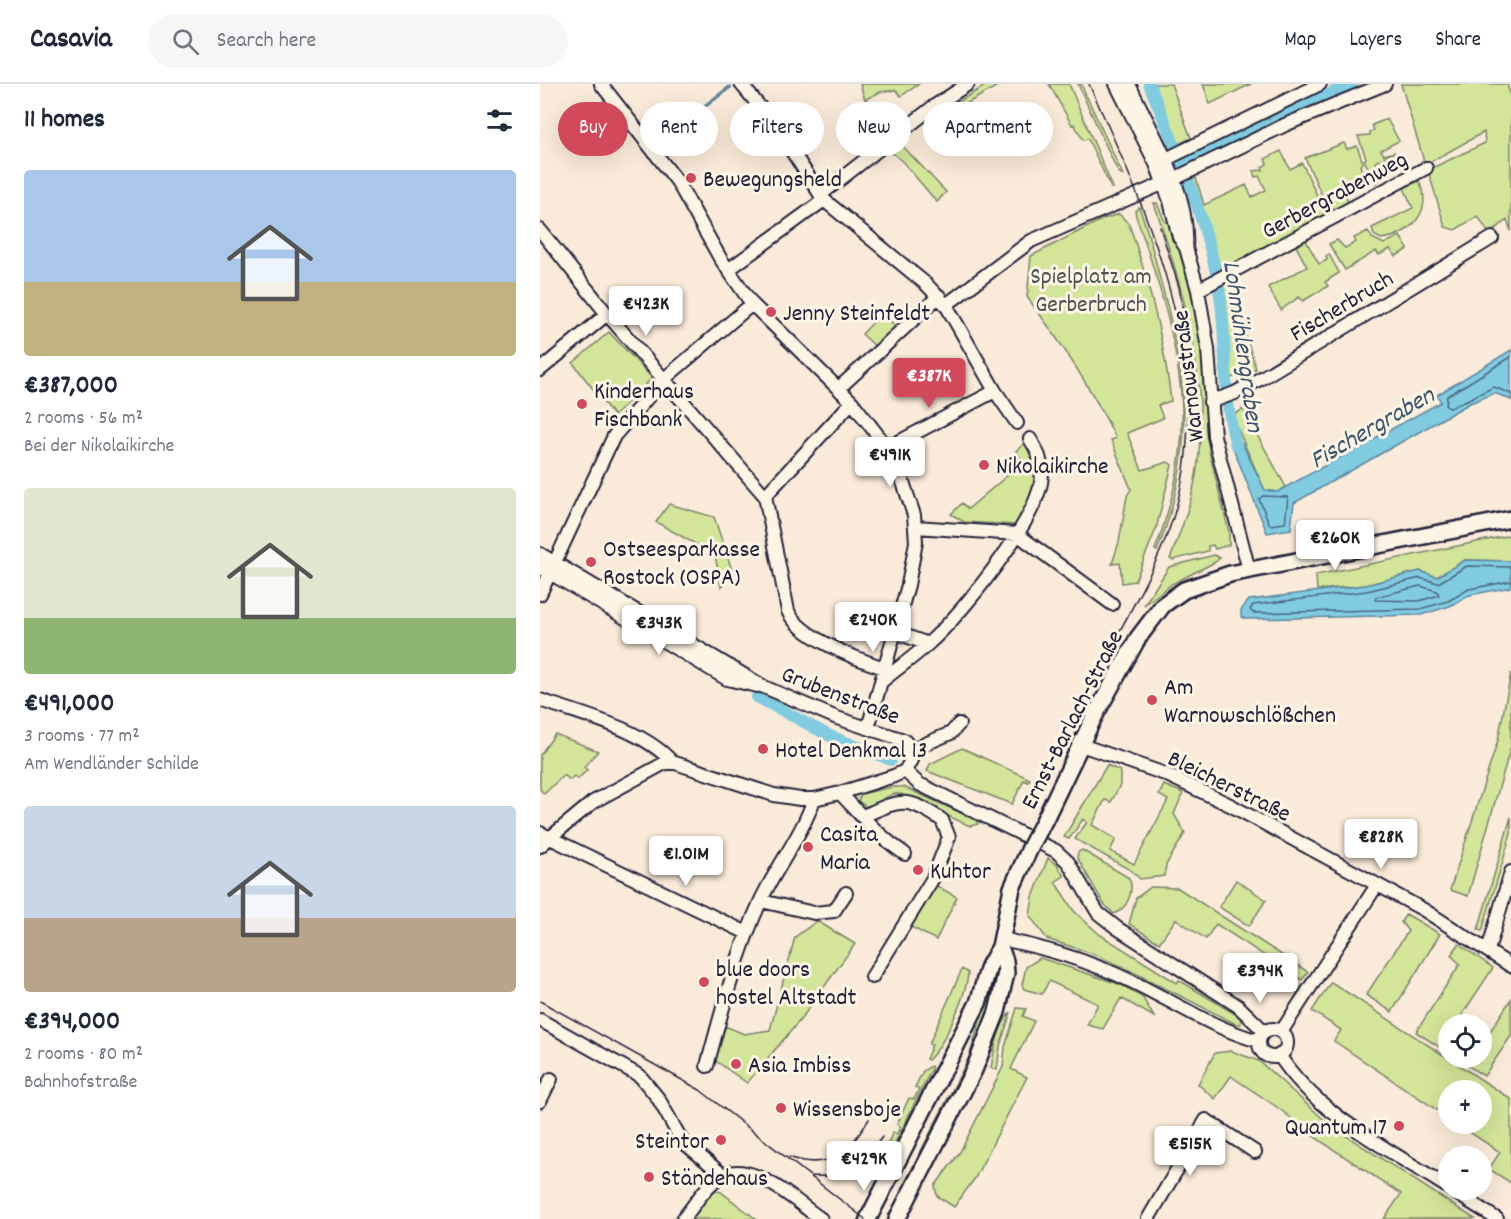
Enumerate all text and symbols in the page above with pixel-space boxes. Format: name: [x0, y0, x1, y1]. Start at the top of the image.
search box: [148, 14, 568, 68]
text: Casavia: [30, 21, 112, 61]
icon: search: [169, 25, 202, 58]
text: Search here: [217, 26, 316, 57]
text: Map: [1285, 26, 1316, 56]
text: Layers: [1349, 26, 1402, 56]
text: Share: [1435, 26, 1481, 56]
text: 11 homes: [24, 102, 105, 139]
chip: Buy: [558, 102, 628, 156]
chip: Rent: [640, 102, 718, 156]
chip: Filters: [730, 102, 824, 156]
chip: New: [836, 102, 911, 156]
chip: Apartment: [923, 102, 1053, 156]
icon: filters: [483, 104, 516, 137]
street label: Gerbergrabenweg: [1256, 144, 1414, 249]
place label: Bewegungsheld: [703, 164, 842, 198]
marker: Bewegungsheld: [684, 171, 698, 185]
icon: home: [216, 209, 324, 317]
water label: Lohmühlengraben: [1211, 258, 1272, 436]
park label: Spielplatz am Gerberbruch: [1030, 261, 1152, 323]
street label: Fischerbruch: [1284, 263, 1401, 352]
pin: €423K: [604, 286, 688, 337]
text: €423K: [623, 291, 669, 319]
place label: Jenny Steinfeldt: [783, 298, 930, 332]
marker: Jenny Steinfeldt: [764, 305, 778, 319]
street label: Warnowstraße: [1165, 308, 1215, 443]
pin: €387K: [887, 358, 971, 409]
text: €387K: [907, 363, 951, 391]
text: €387,000: [24, 368, 118, 405]
place label: Kinderhaus Fischbank: [594, 376, 694, 438]
water label: Fischergraben: [1303, 378, 1443, 480]
marker: Kinderhaus Fischbank: [575, 397, 589, 411]
text: 2 rooms · 56 m²: [24, 405, 143, 433]
text: Bei der Nikolaikirche: [24, 433, 174, 461]
pin: €491K: [848, 437, 932, 488]
text: €491K: [869, 442, 911, 470]
place label: Nikolaikirche: [996, 451, 1108, 485]
marker: Nikolaikirche: [977, 458, 991, 472]
pin: €260K: [1293, 520, 1377, 571]
text: €260K: [1310, 525, 1360, 553]
icon: home: [216, 527, 324, 635]
place label: Ostseesparkasse Rostock (OSPA): [603, 534, 760, 596]
marker: Ostseesparkasse Rostock (OSPA): [584, 555, 598, 569]
pin: €240K: [831, 602, 915, 653]
pin: €343K: [617, 605, 701, 656]
text: €240K: [849, 607, 897, 635]
text: €343K: [636, 610, 682, 638]
street label: Ernst-Barlach-Straße: [1014, 625, 1134, 816]
street label: Grubenstraße: [776, 659, 904, 735]
place label: Am Warnowschlößchen: [1164, 672, 1336, 734]
text: €491,000: [24, 686, 114, 723]
marker: Am Warnowschlößchen: [1145, 693, 1159, 707]
text: 3 rooms · 77 m²: [24, 723, 140, 751]
place label: Hotel Denkmal 13: [775, 735, 927, 769]
marker: Hotel Denkmal 13: [756, 742, 770, 756]
street label: Bleicherstraße: [1161, 743, 1296, 832]
text: Am Wendländer Schilde: [24, 751, 199, 779]
place label: Casita Maria: [820, 819, 878, 881]
pin: €828K: [1339, 819, 1423, 870]
text: €828K: [1358, 824, 1404, 852]
pin: €1.01M: [637, 836, 735, 887]
marker: Casita Maria: [801, 840, 815, 854]
text: €1.01M: [663, 841, 709, 869]
icon: home: [216, 845, 324, 953]
place label: Kuhtor: [930, 856, 991, 890]
marker: Kuhtor: [911, 863, 925, 877]
pin: €394K: [1218, 953, 1302, 1004]
place label: blue doors hostel Altstadt: [716, 954, 857, 1016]
text: €394K: [1237, 958, 1283, 986]
marker: blue doors hostel Altstadt: [697, 975, 711, 989]
text: €394,000: [24, 1004, 120, 1041]
map controls: [1438, 1014, 1492, 1200]
button: locate: [1438, 1014, 1492, 1068]
text: 2 rooms · 80 m²: [24, 1041, 143, 1069]
place label: Asia Imbiss: [748, 1050, 851, 1084]
marker: Asia Imbiss: [729, 1057, 743, 1071]
text: Bahnhofstraße: [24, 1069, 137, 1097]
button: +: [1438, 1080, 1492, 1134]
place label: Wissensboje: [793, 1094, 901, 1128]
marker: Wissensboje: [774, 1101, 788, 1115]
place label: Quantum 17: [1285, 1112, 1387, 1146]
marker: Quantum 17: [1392, 1119, 1406, 1133]
place label: Steintor: [635, 1126, 709, 1160]
pin: €515K: [1148, 1126, 1232, 1177]
text: €515K: [1168, 1131, 1212, 1159]
marker: Steintor: [714, 1133, 728, 1147]
pin: €429K: [822, 1141, 906, 1192]
text: €429K: [841, 1146, 887, 1174]
button: −: [1438, 1146, 1492, 1200]
place label: Ständehaus: [661, 1163, 768, 1197]
marker: Ständehaus: [642, 1170, 656, 1184]

